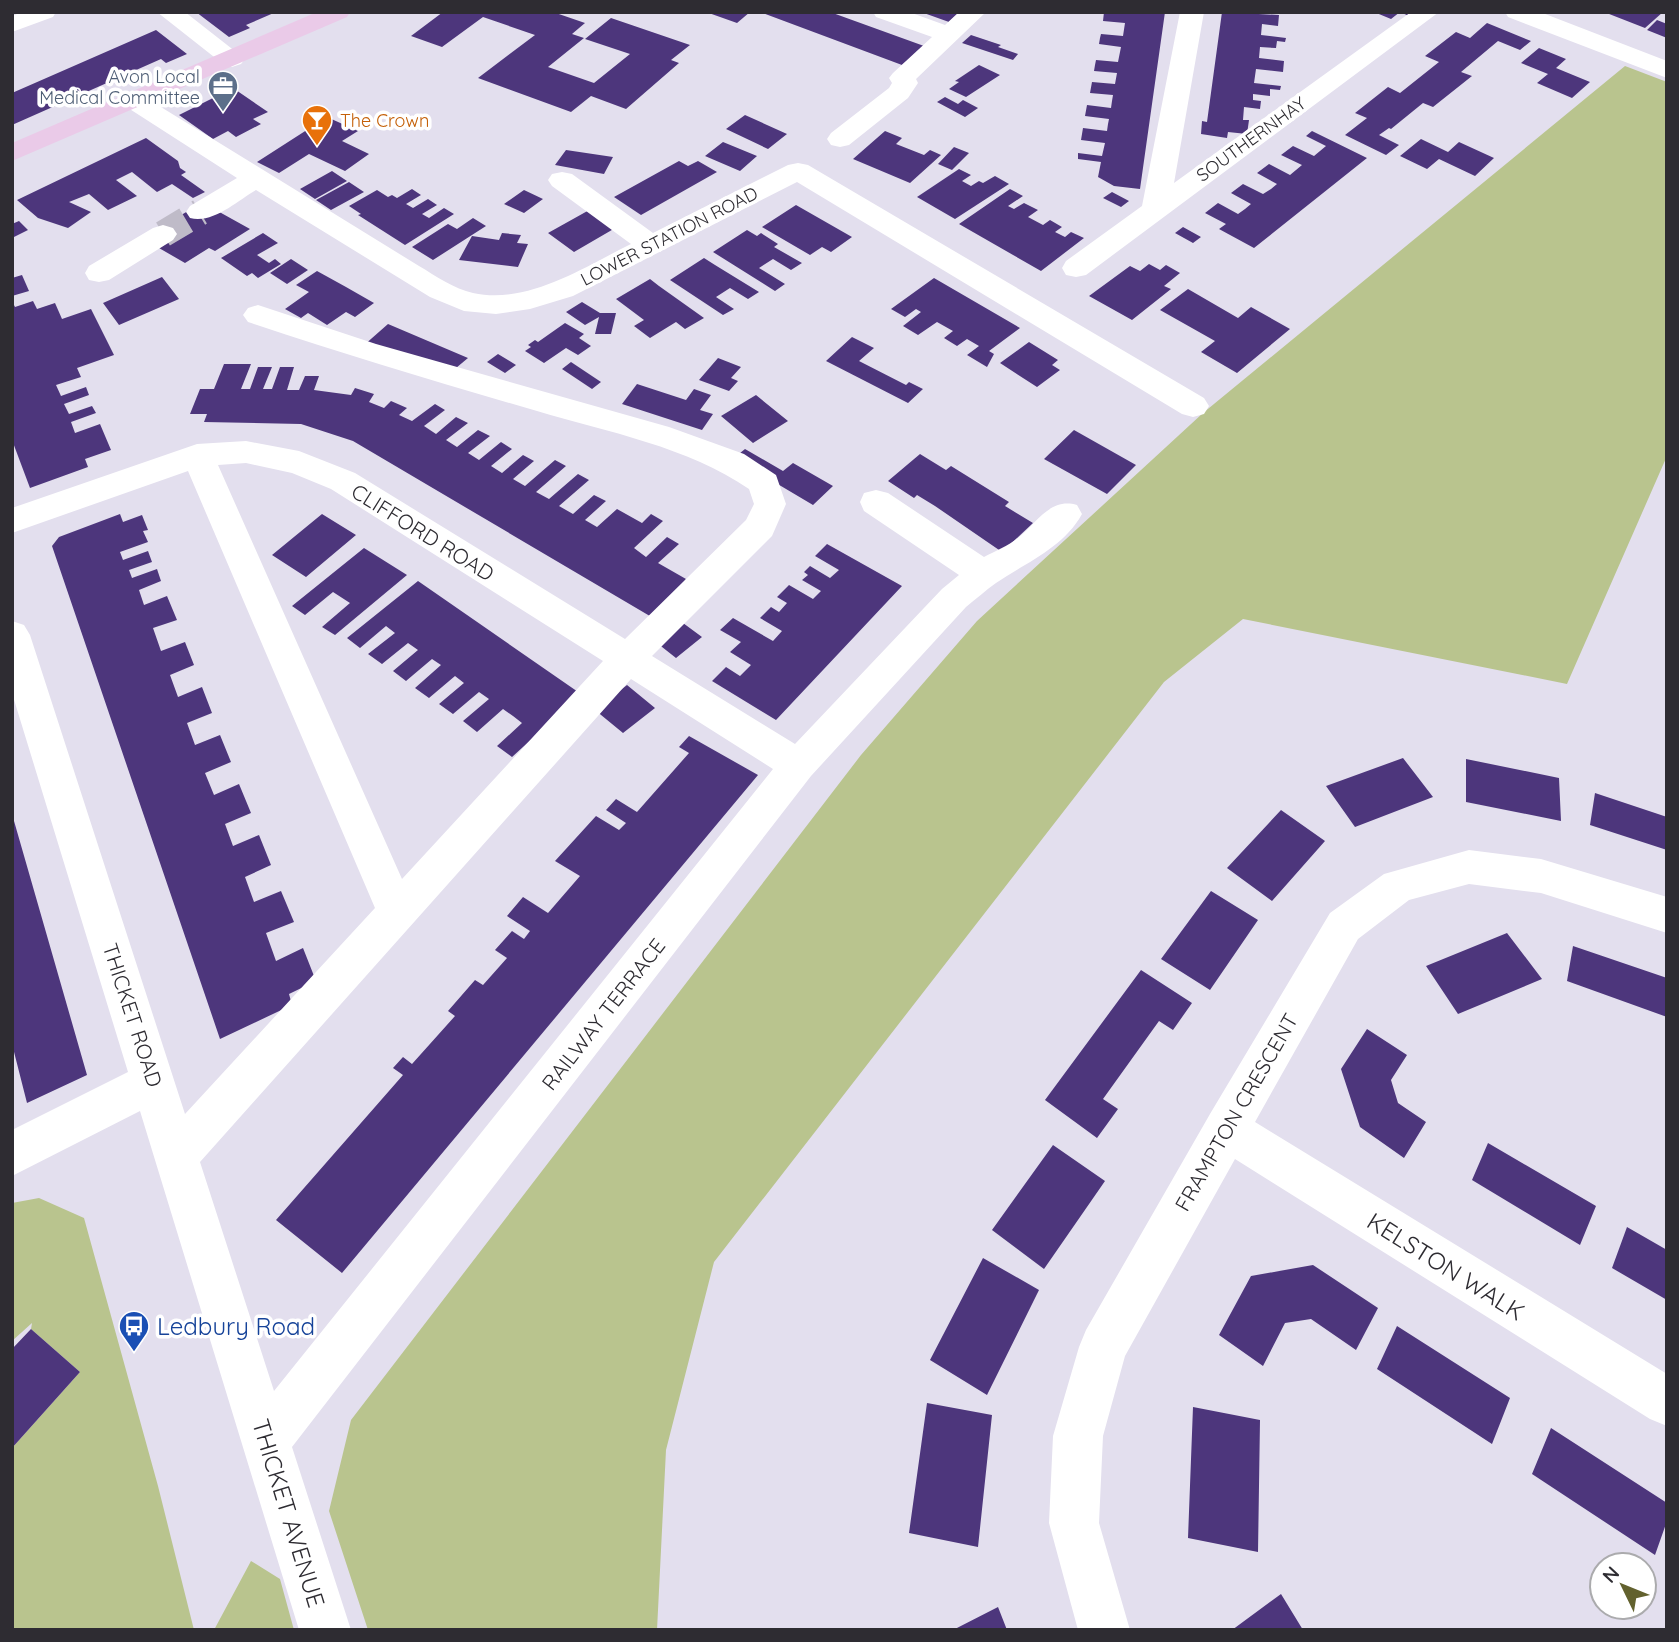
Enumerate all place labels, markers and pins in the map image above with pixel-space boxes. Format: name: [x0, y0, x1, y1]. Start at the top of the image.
place label: Avon Local Medical Committee: [39, 65, 200, 109]
office icon: Avon Local Medical Committee: [206, 69, 240, 113]
bar icon: The Crown: [300, 103, 334, 147]
place label: The Crown: [340, 109, 429, 132]
bus stop icon: Ledbury Road: [117, 1309, 151, 1353]
place label: Ledbury Road: [157, 1311, 315, 1341]

